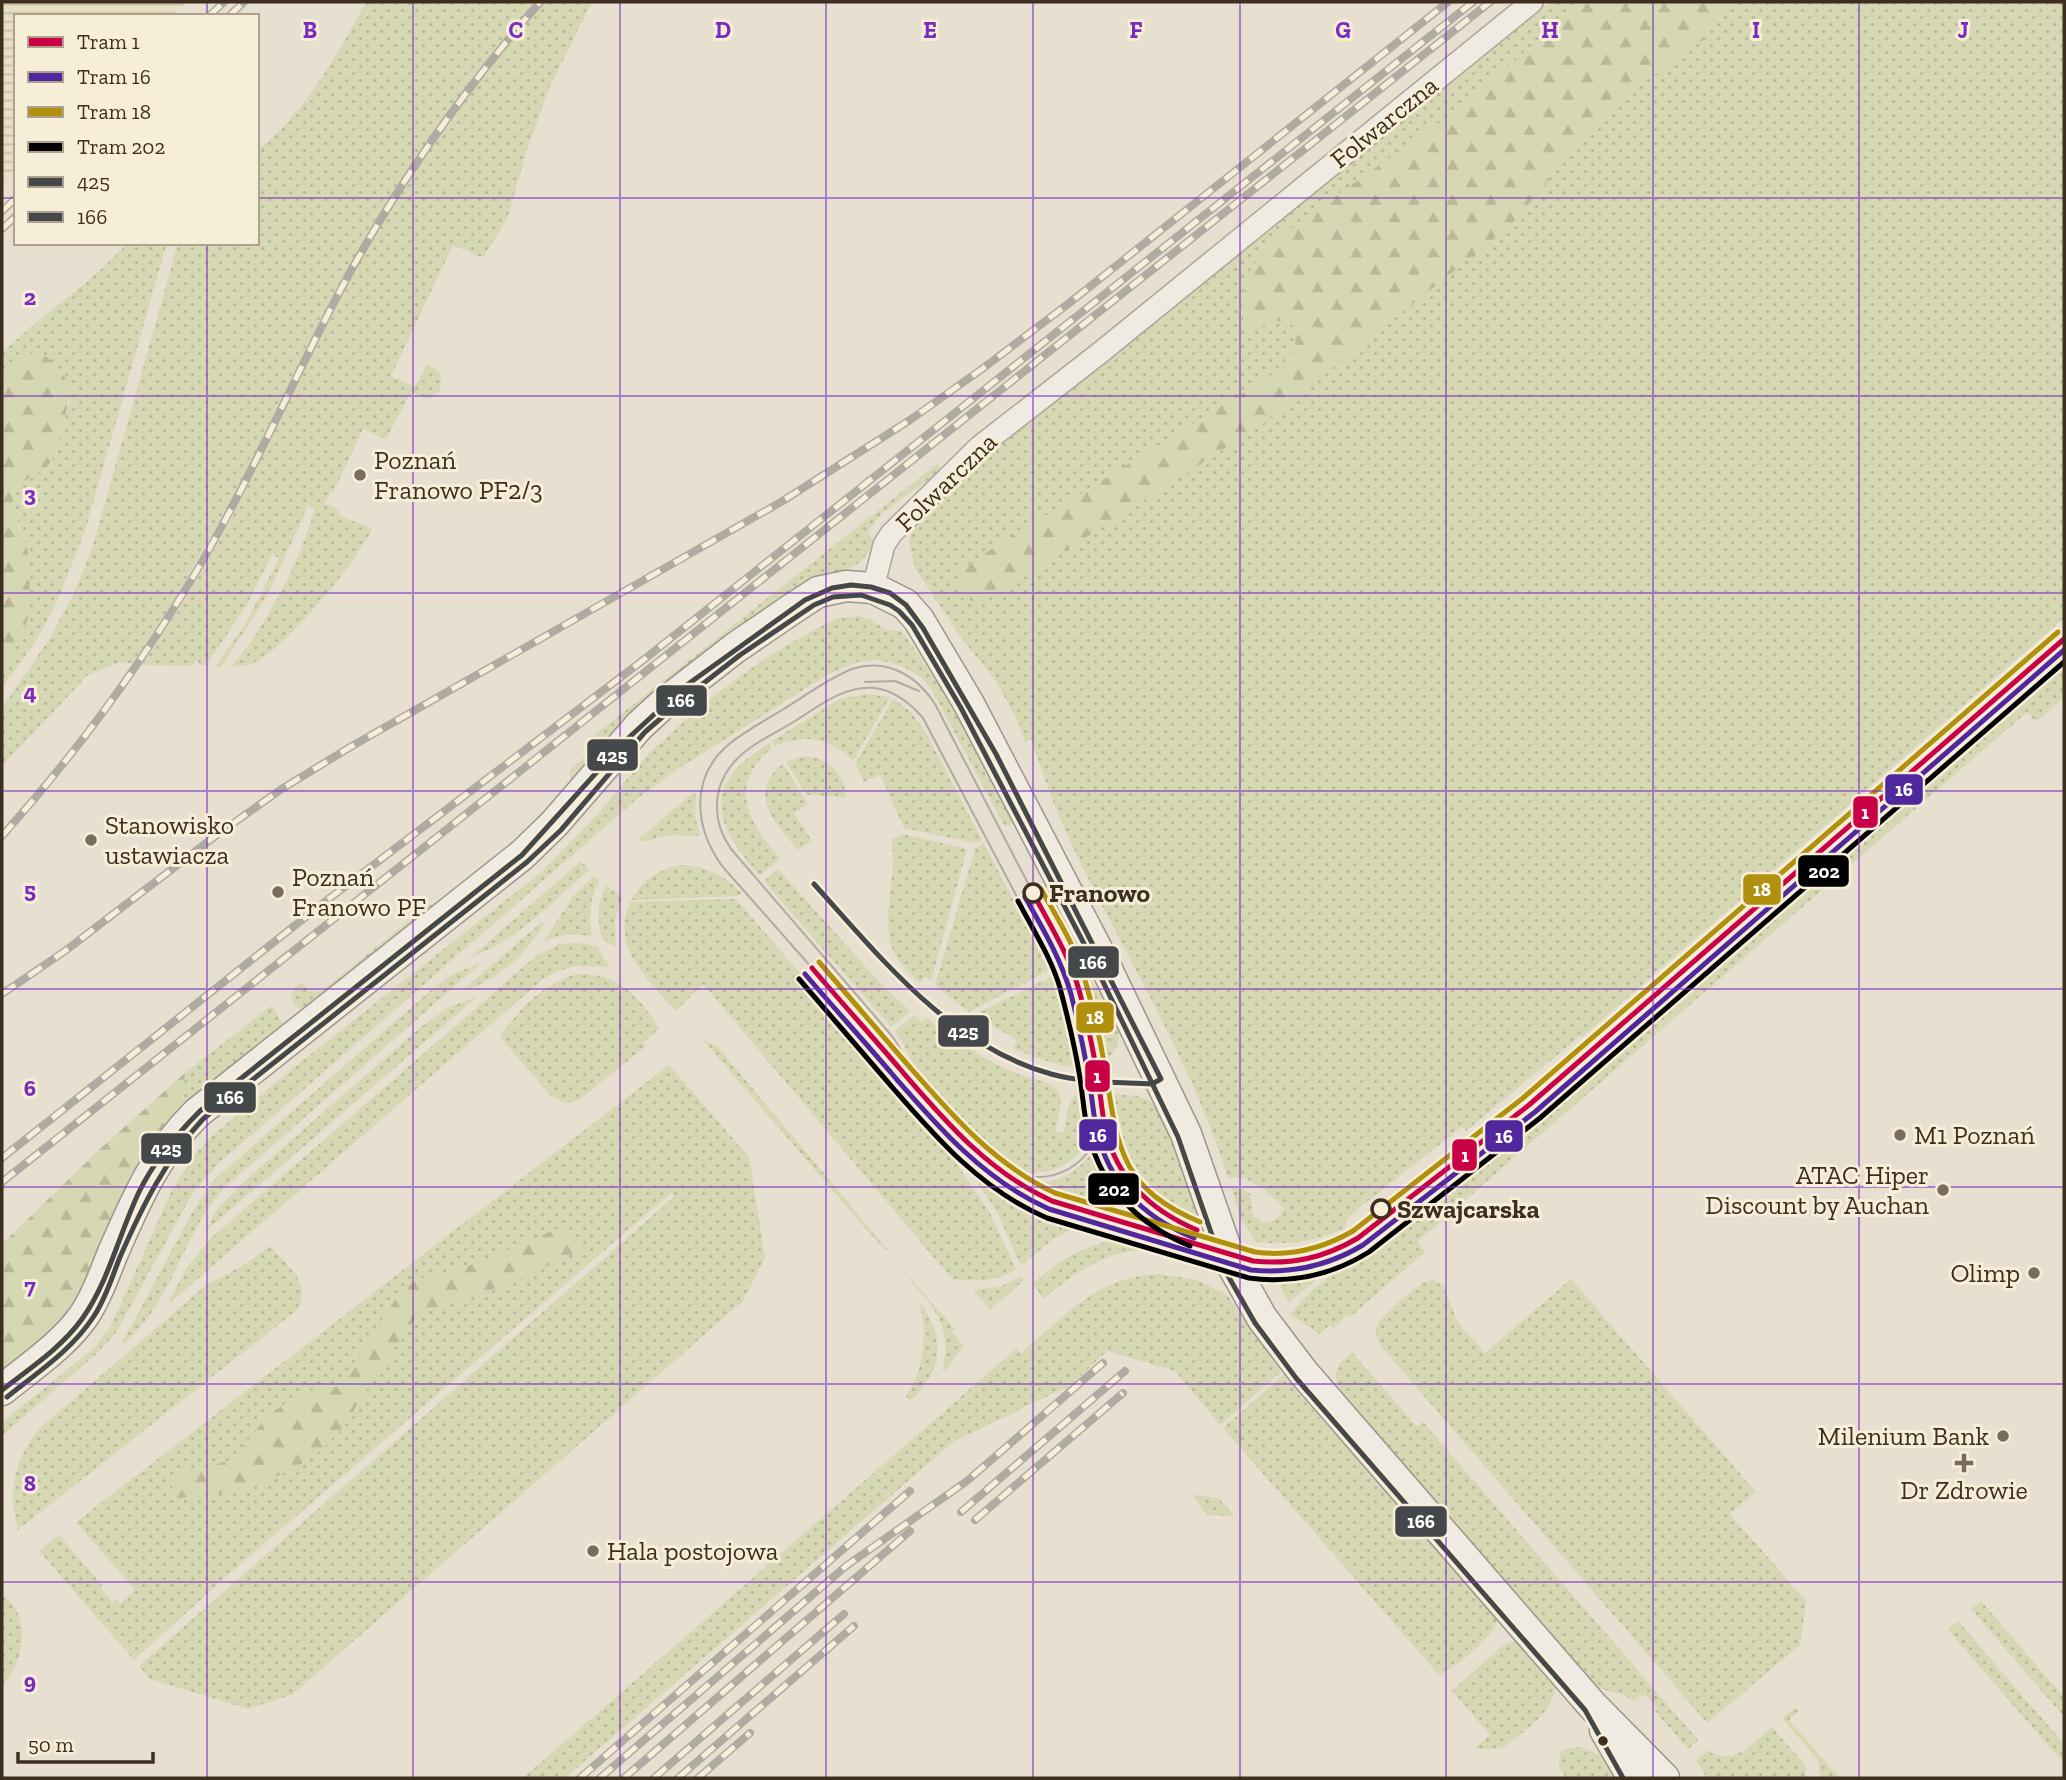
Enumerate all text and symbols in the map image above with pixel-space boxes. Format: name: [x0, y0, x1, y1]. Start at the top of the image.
legend: [14, 14, 259, 245]
text: B: [303, 16, 317, 44]
text: C: [509, 16, 523, 44]
text: D: [715, 16, 731, 44]
text: E: [923, 16, 937, 44]
text: F: [1129, 16, 1143, 44]
text: G: [1335, 16, 1351, 44]
text: H: [1541, 16, 1559, 44]
text: I: [1752, 16, 1760, 44]
text: J: [1957, 16, 1969, 44]
text: Tram 1: [77, 29, 140, 54]
text: Tram 16: [77, 64, 151, 89]
street label: Folwarczna: [1324, 69, 1444, 175]
text: Tram 18: [77, 99, 151, 124]
text: Tram 202: [77, 134, 165, 159]
text: 425: [77, 169, 110, 194]
text: 166: [77, 204, 107, 229]
text: 2: [24, 283, 36, 311]
street label: Folwarczna: [889, 425, 1004, 538]
place label: Poznań Franowo PF2/3: [374, 444, 543, 506]
marker: Poznań Franowo PF2/3: [352, 467, 368, 483]
text: 3: [24, 480, 36, 508]
text: 4: [23, 678, 37, 706]
line badge: 166: [655, 684, 708, 717]
text: 166: [667, 689, 695, 712]
line badge: 425: [586, 738, 639, 772]
text: 425: [597, 744, 628, 767]
line badge: 16: [1884, 773, 1924, 806]
text: 16: [1895, 778, 1913, 801]
line badge: 1: [1852, 795, 1879, 829]
text: 1: [1861, 801, 1869, 824]
place label: Stanowisko ustawiacza: [105, 809, 234, 871]
marker: Stanowisko ustawiacza: [83, 832, 99, 848]
line badge: 202: [1797, 854, 1850, 888]
text: 202: [1808, 860, 1840, 883]
place label: Poznań Franowo PF: [292, 861, 426, 923]
line badge: 18: [1742, 873, 1782, 906]
text: 5: [24, 876, 36, 904]
place label: Franowo: [1049, 877, 1150, 909]
text: 18: [1753, 878, 1771, 901]
marker: Franowo: [1023, 883, 1043, 903]
marker: Poznań Franowo PF: [270, 884, 286, 900]
line badge: 166: [1067, 945, 1120, 979]
text: 166: [1079, 951, 1107, 974]
line badge: 18: [1075, 1001, 1115, 1034]
text: 18: [1086, 1006, 1104, 1029]
line badge: 425: [937, 1014, 990, 1048]
text: 425: [948, 1020, 979, 1043]
line badge: 1: [1084, 1059, 1111, 1093]
text: 1: [1093, 1065, 1101, 1088]
text: 6: [24, 1074, 36, 1102]
line badge: 166: [203, 1081, 257, 1114]
text: 166: [216, 1086, 244, 1109]
line badge: 16: [1078, 1118, 1118, 1152]
line badge: 16: [1484, 1119, 1524, 1153]
place label: M1 Poznań: [1914, 1119, 2035, 1151]
text: 16: [1089, 1124, 1107, 1147]
text: 16: [1495, 1125, 1513, 1148]
marker: M1 Poznań: [1892, 1127, 1908, 1143]
line badge: 425: [140, 1132, 193, 1165]
text: 425: [151, 1137, 182, 1160]
line badge: 1: [1451, 1138, 1478, 1172]
text: 1: [1461, 1144, 1469, 1167]
place label: ATAC Hiper Discount by Auchan: [1705, 1159, 1929, 1221]
line badge: 202: [1087, 1172, 1140, 1206]
text: 202: [1098, 1178, 1130, 1201]
marker: ATAC Hiper Discount by Auchan: [1935, 1182, 1951, 1198]
place label: Szwajcarska: [1397, 1193, 1540, 1225]
marker: Szwajcarska: [1371, 1199, 1391, 1219]
place label: Olimp: [1950, 1257, 2020, 1289]
marker: Olimp: [2026, 1265, 2042, 1281]
text: 7: [24, 1272, 36, 1300]
place label: Milenium Bank: [1818, 1420, 1989, 1452]
marker: Milenium Bank: [1995, 1428, 2011, 1444]
marker: Dr Zdrowie: [1956, 1455, 1972, 1471]
text: 8: [24, 1469, 36, 1497]
place label: Dr Zdrowie: [1900, 1474, 2028, 1506]
line badge: 166: [1394, 1505, 1448, 1538]
text: 166: [1407, 1510, 1435, 1533]
place label: Hala postojowa: [607, 1535, 779, 1567]
marker: Hala postojowa: [585, 1543, 601, 1559]
text: 9: [24, 1667, 36, 1695]
scale bar: [18, 1720, 152, 1764]
text: 50 m: [28, 1732, 74, 1757]
unlabelled marker: [1596, 1734, 1610, 1748]

